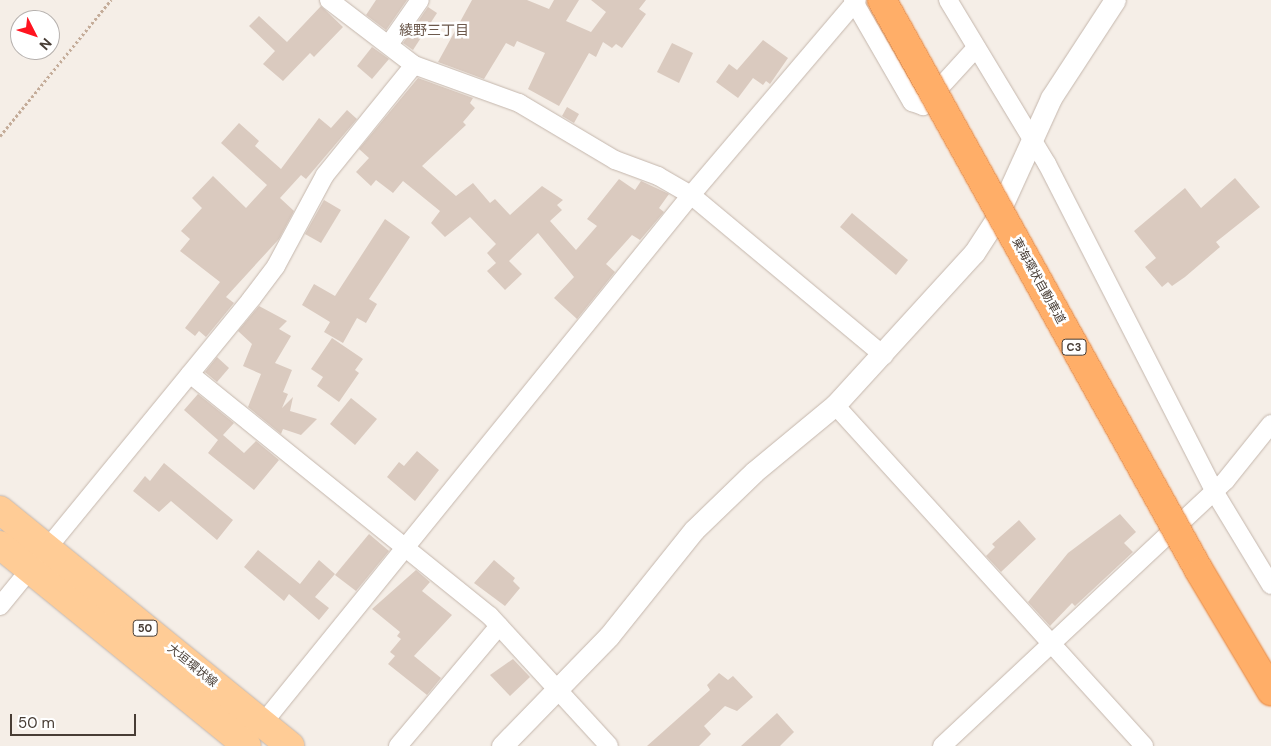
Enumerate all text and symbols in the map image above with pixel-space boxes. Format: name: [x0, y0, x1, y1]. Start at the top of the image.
north arrow: [10, 10, 60, 60]
district label: 綾野三丁目: [399, 22, 469, 38]
text: N: [35, 34, 56, 54]
street label: 東海環状自動車道: [1008, 236, 1068, 326]
road number: C3: [1062, 338, 1086, 356]
road number: 50: [132, 620, 158, 636]
street label: 大垣環状線: [164, 642, 220, 690]
scale bar: [12, 704, 139, 736]
text: 50 m: [18, 713, 55, 733]

